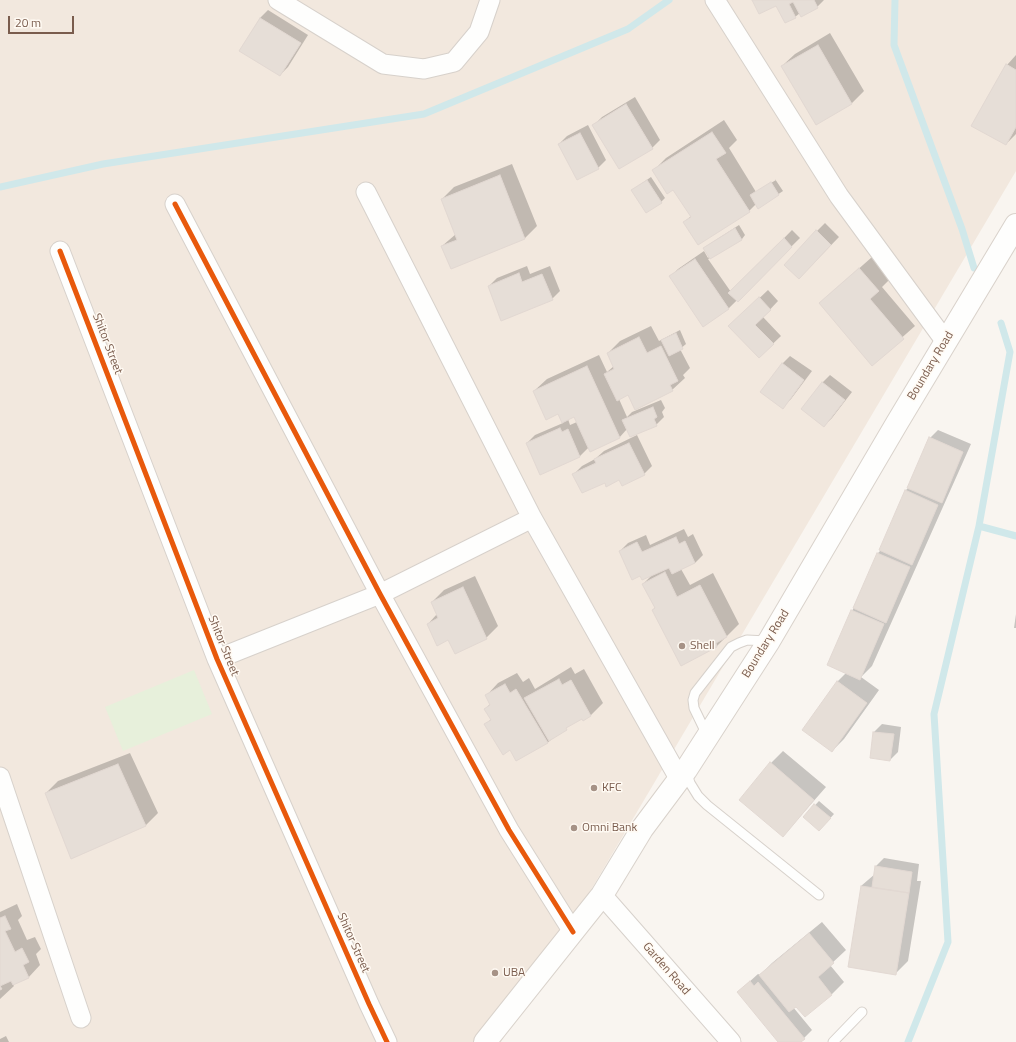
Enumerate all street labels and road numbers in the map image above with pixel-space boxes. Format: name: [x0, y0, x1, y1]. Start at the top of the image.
street label: Shitor Street: [89, 312, 125, 376]
street label: Boundary Road: [905, 329, 957, 403]
street label: Boundary Road: [739, 607, 793, 681]
street label: Shitor Street: [204, 614, 242, 678]
street label: Shitor Street: [333, 911, 373, 975]
street label: Garden Road: [639, 940, 693, 998]

